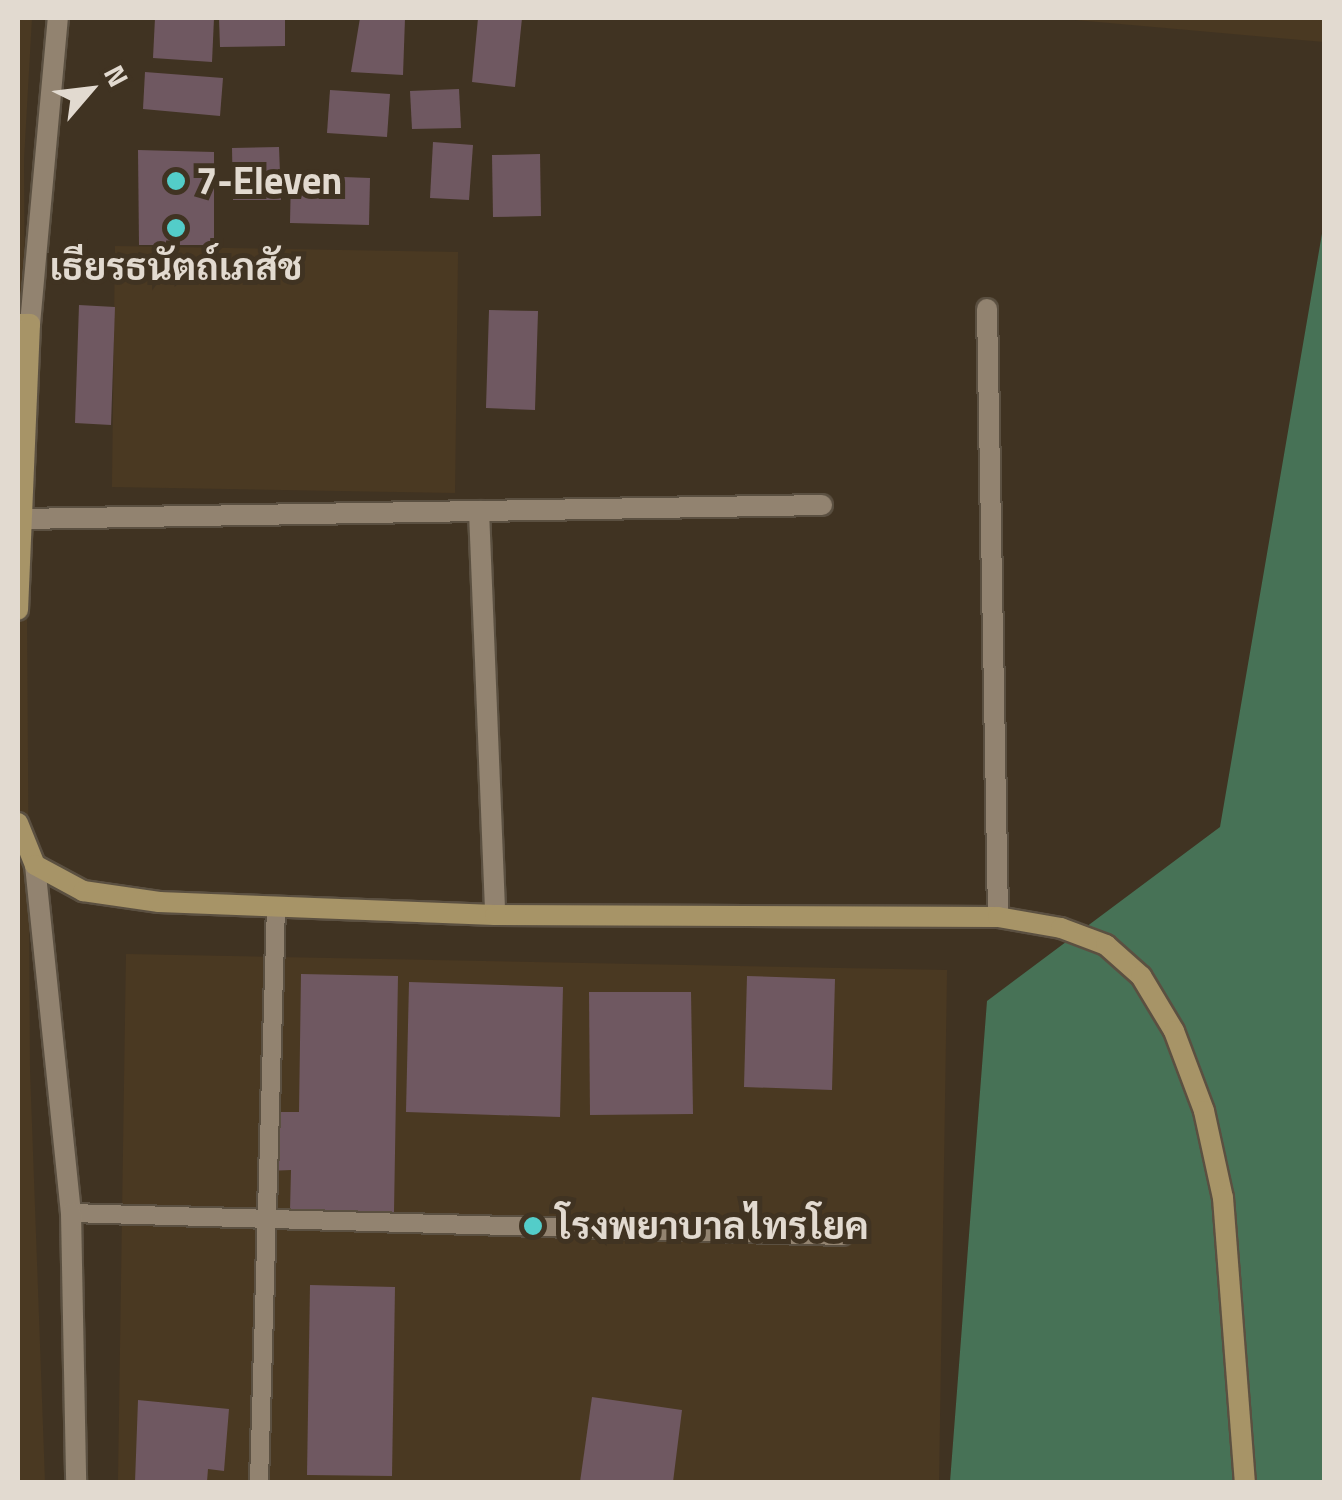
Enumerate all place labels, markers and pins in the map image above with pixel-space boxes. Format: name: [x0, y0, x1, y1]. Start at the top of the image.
place label: 7-Eleven: [196, 158, 342, 204]
marker: 7-Eleven: [165, 170, 187, 192]
marker: เธียรธนัตถ์เภสัช: [165, 217, 187, 239]
place label: เธียรธนัตถ์เภสัช: [49, 244, 303, 290]
place label: โรงพยาบาลไทรโยค: [556, 1203, 869, 1249]
marker: โรงพยาบาลไทรโยค: [520, 1213, 546, 1239]

